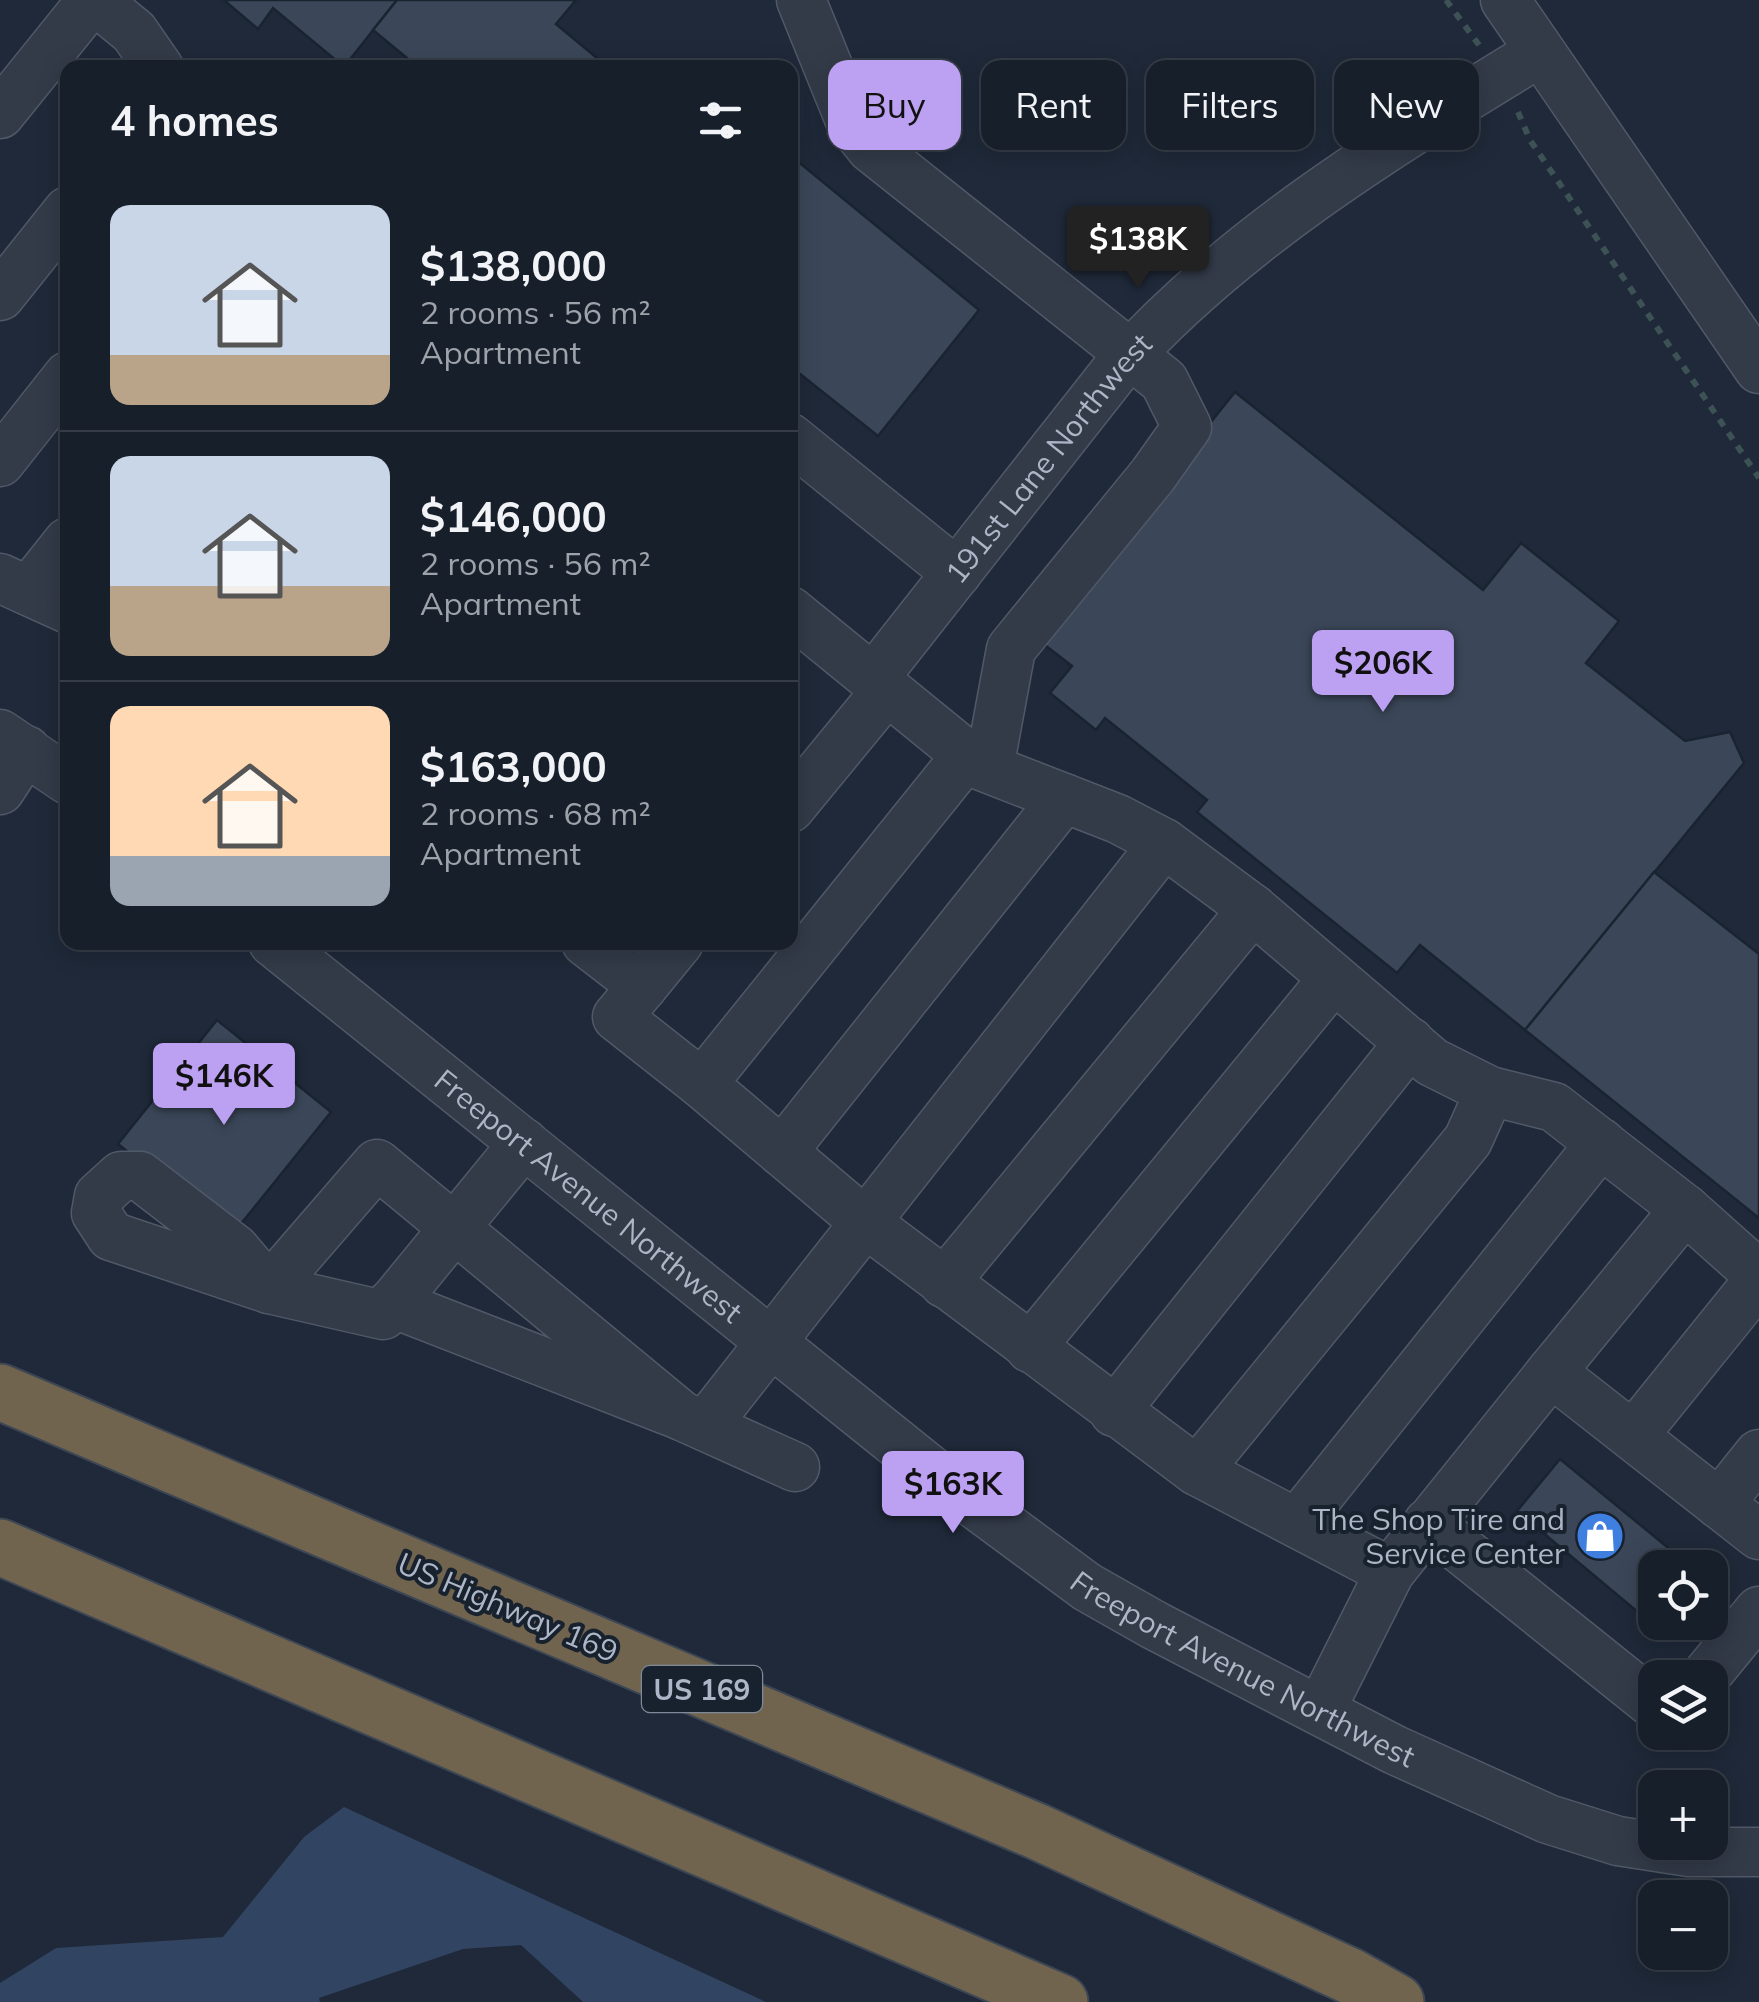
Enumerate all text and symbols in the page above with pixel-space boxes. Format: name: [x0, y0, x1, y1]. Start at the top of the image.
chip: Buy: [828, 60, 961, 150]
chip: Rent: [981, 60, 1126, 150]
chip: Filters: [1146, 60, 1314, 150]
chip: New: [1334, 60, 1479, 150]
icon: filters: [693, 93, 748, 148]
text: 4 homes: [110, 94, 279, 147]
pin: $138K: [1068, 206, 1208, 291]
text: $138K: [1089, 218, 1187, 258]
text: $138,000: [420, 239, 607, 292]
icon: home: [190, 245, 310, 365]
text: 2 rooms · 56 m²: [420, 292, 651, 332]
street label: 191st Lane Northwest: [937, 325, 1160, 591]
text: Apartment: [420, 332, 581, 372]
text: $146,000: [420, 490, 607, 543]
icon: home: [190, 496, 310, 616]
text: 2 rooms · 56 m²: [420, 543, 651, 583]
text: Apartment: [420, 583, 581, 623]
pin: $206K: [1313, 630, 1453, 715]
text: $206K: [1334, 642, 1432, 682]
text: $163,000: [420, 740, 607, 793]
icon: home: [190, 746, 310, 866]
text: 2 rooms · 68 m²: [420, 793, 651, 833]
text: Apartment: [420, 833, 581, 873]
pin: $146K: [154, 1043, 294, 1128]
text: $146K: [175, 1055, 273, 1095]
street label: Freeport Avenue Northwest: [427, 1061, 750, 1331]
pin: $163K: [883, 1451, 1023, 1536]
text: $163K: [904, 1463, 1002, 1503]
place label: The Shop Tire and Service Center: [1312, 1500, 1565, 1572]
shop icon: The Shop Tire and Service Center: [1574, 1510, 1626, 1562]
street label: US Highway 169: [392, 1544, 624, 1670]
map controls: [1638, 1550, 1728, 1970]
button: locate: [1638, 1550, 1728, 1640]
street label: Freeport Avenue Northwest: [1063, 1562, 1421, 1775]
button: layers: [1638, 1660, 1728, 1750]
road number: US 169: [642, 1666, 762, 1712]
button: +: [1638, 1770, 1728, 1860]
button: −: [1638, 1880, 1728, 1970]

